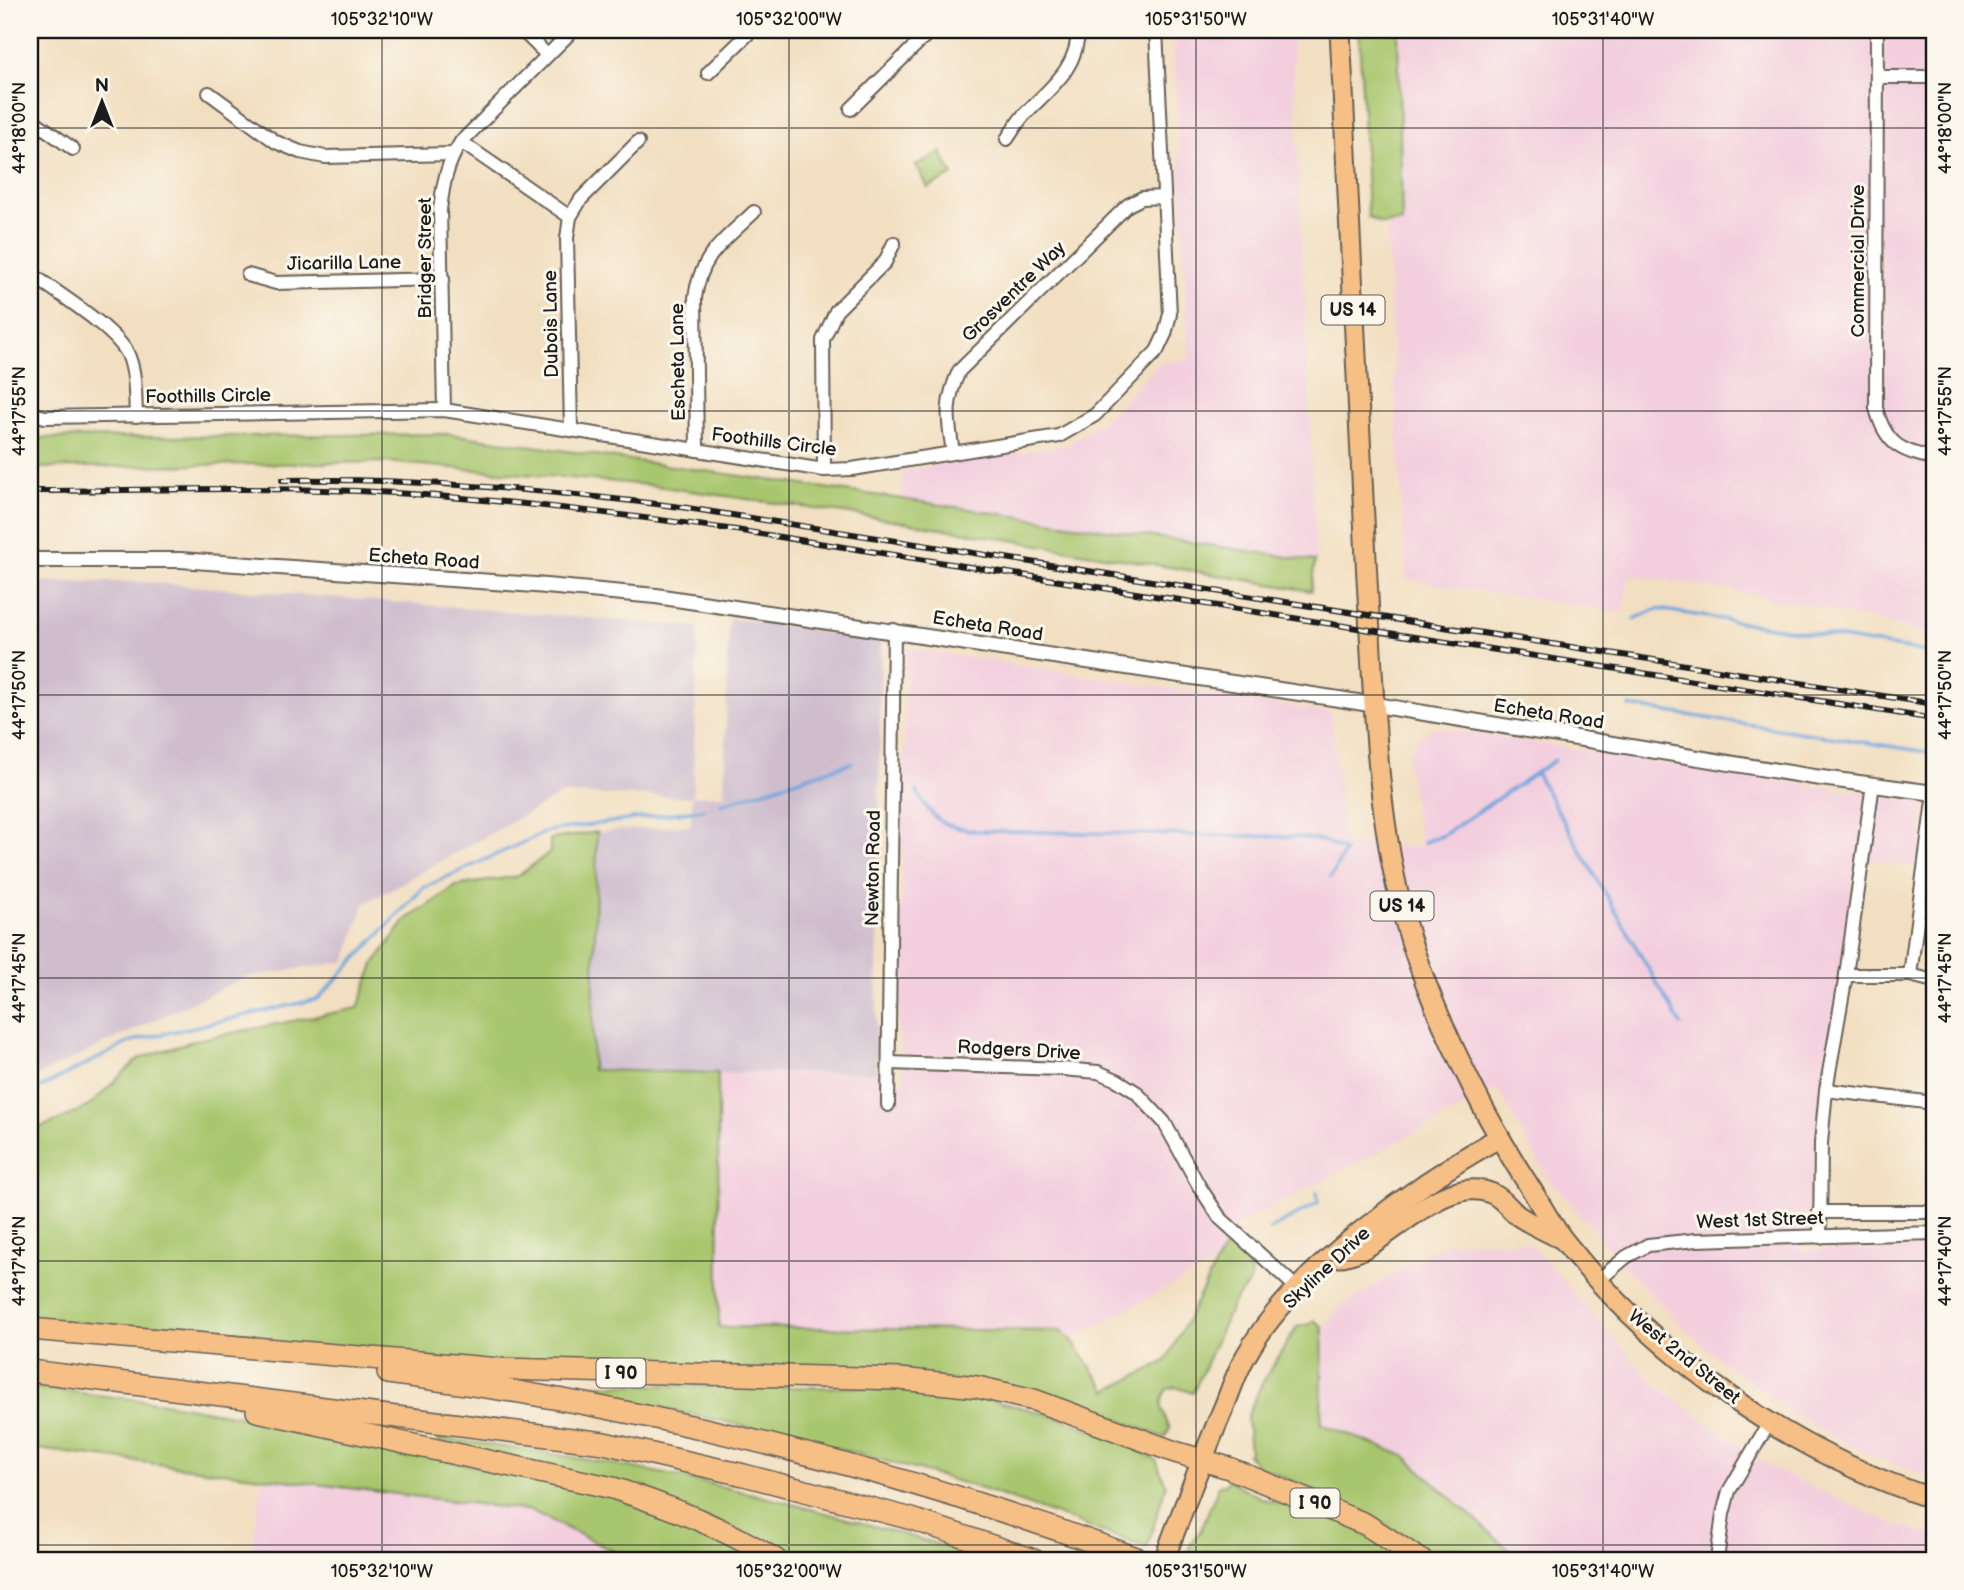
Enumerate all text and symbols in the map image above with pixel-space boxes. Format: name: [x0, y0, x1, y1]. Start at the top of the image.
text: 105°32'10"W: [331, 9, 434, 30]
text: 105°32'00"W: [736, 9, 843, 30]
text: 105°31'50"W: [1145, 9, 1248, 30]
text: 105°31'40"W: [1552, 9, 1655, 30]
north arrow: [66, 66, 136, 136]
text: N: [95, 75, 109, 98]
text: 44°18'00"N: [9, 82, 30, 174]
text: 44°18'00"N: [1935, 82, 1956, 174]
street label: Commercial Drive: [1847, 185, 1870, 337]
street label: Bridger Street: [414, 197, 437, 319]
street label: Grosventre Way: [957, 237, 1071, 347]
street label: Jicarilla Lane: [287, 251, 401, 276]
street label: Dubois Lane: [539, 270, 564, 378]
road number: US 14: [1322, 296, 1384, 324]
street label: Escheta Lane: [666, 303, 691, 421]
text: 44°17'55"N: [9, 366, 30, 456]
text: 44°17'55"N: [1935, 366, 1956, 456]
street label: Foothills Circle: [145, 384, 271, 409]
street label: Foothills Circle: [710, 423, 838, 462]
street label: Echeta Road: [367, 544, 480, 575]
street label: Echeta Road: [931, 606, 1045, 647]
text: 44°17'50"N: [9, 650, 30, 740]
text: 44°17'50"N: [1935, 650, 1956, 740]
street label: Echeta Road: [1492, 694, 1606, 735]
street label: Newton Road: [861, 810, 886, 926]
road number: US 14: [1370, 891, 1434, 920]
text: 44°17'45"N: [9, 933, 30, 1023]
text: 44°17'45"N: [1935, 933, 1956, 1023]
street label: Rodgers Drive: [957, 1036, 1081, 1065]
street label: West 1st Street: [1696, 1207, 1824, 1234]
text: 44°17'40"N: [9, 1215, 30, 1307]
text: 44°17'40"N: [1935, 1215, 1956, 1307]
street label: Skyline Drive: [1279, 1222, 1375, 1314]
street label: West 2nd Street: [1623, 1305, 1745, 1410]
road number: I 90: [596, 1358, 646, 1388]
road number: I 90: [1290, 1488, 1340, 1518]
text: 105°32'10"W: [331, 1561, 434, 1582]
text: 105°32'00"W: [736, 1561, 843, 1582]
text: 105°31'50"W: [1145, 1561, 1248, 1582]
text: 105°31'40"W: [1552, 1561, 1655, 1582]

